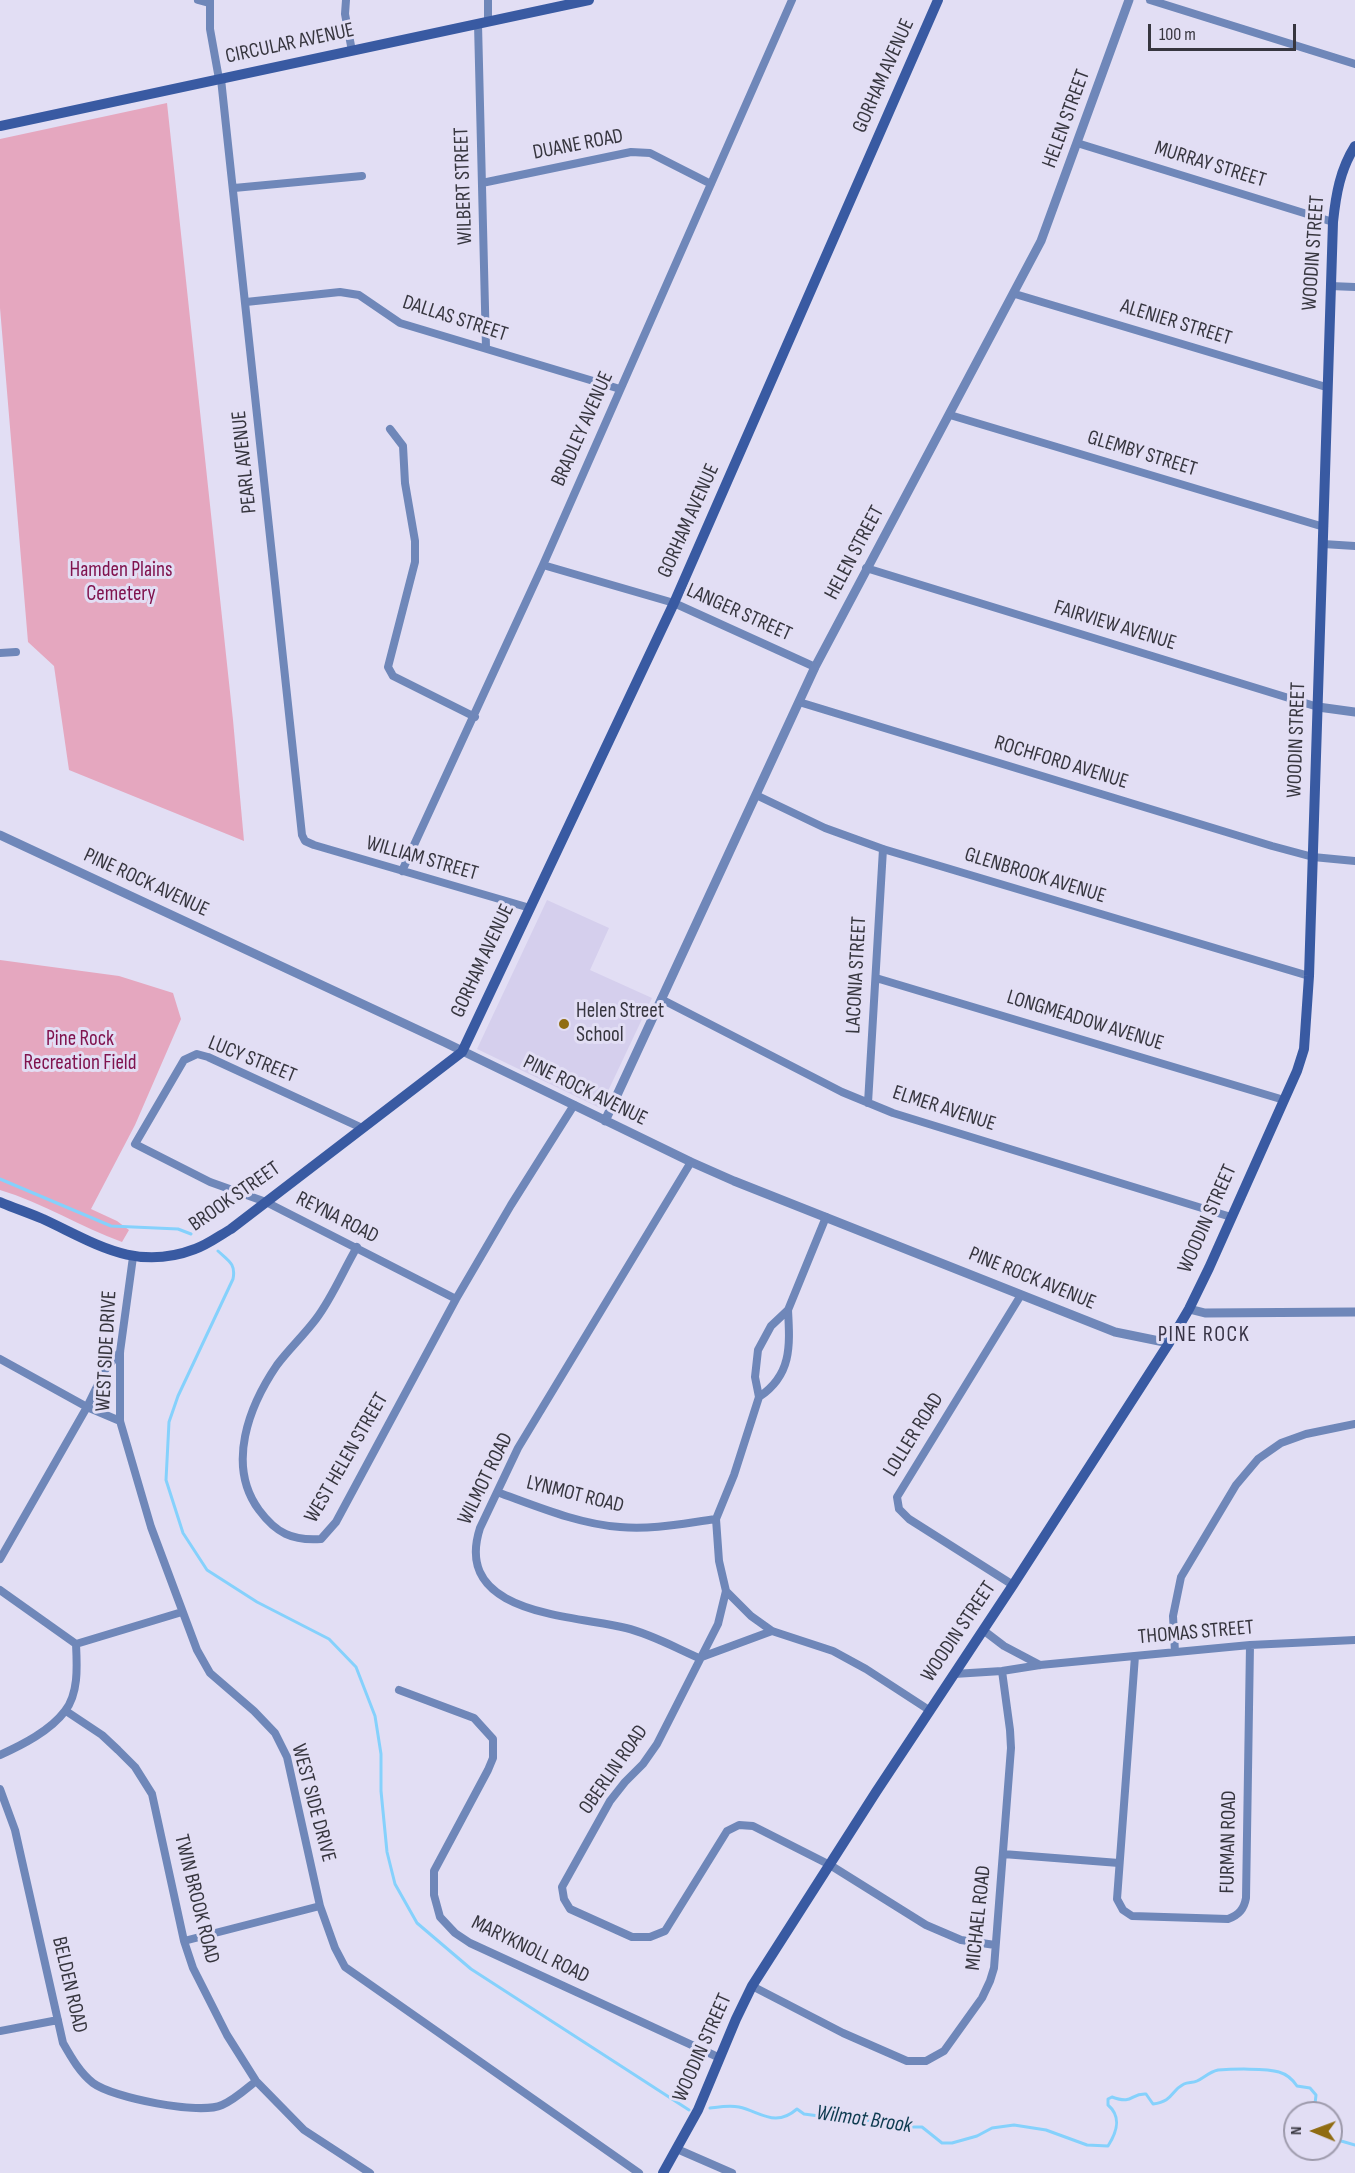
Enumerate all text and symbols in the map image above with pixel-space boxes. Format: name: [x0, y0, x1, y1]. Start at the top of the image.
scale bar: [1151, 12, 1300, 50]
street label: GORHAM AVENUE: [848, 15, 920, 137]
street label: CIRCULAR AVENUE: [223, 18, 357, 70]
text: 100 m: [1159, 24, 1196, 45]
street label: HELEN STREET: [1038, 66, 1096, 172]
street label: DUANE ROAD: [531, 124, 625, 166]
street label: WILBERT STREET: [449, 127, 479, 245]
street label: MURRAY STREET: [1151, 136, 1269, 194]
street label: WOODIN STREET: [1297, 194, 1331, 312]
street label: DALLAS STREET: [399, 290, 511, 348]
street label: ALENIER STREET: [1117, 294, 1235, 352]
street label: BRADLEY AVENUE: [546, 368, 620, 490]
street label: PEARL AVENUE: [227, 409, 263, 515]
street label: GLEMBY STREET: [1084, 425, 1200, 483]
street label: GORHAM AVENUE: [653, 460, 725, 582]
street label: HELEN STREET: [820, 502, 890, 604]
park label: Hamden Plains Cemetery: [69, 558, 173, 608]
street label: LANGER STREET: [682, 579, 796, 647]
street label: FAIRVIEW AVENUE: [1051, 595, 1179, 657]
street label: WOODIN STREET: [1282, 682, 1312, 798]
street label: ROCHFORD AVENUE: [991, 731, 1131, 795]
street label: WILLIAM STREET: [363, 831, 481, 887]
street label: PINE ROCK AVENUE: [79, 843, 213, 923]
street label: GLENBROOK AVENUE: [961, 843, 1109, 909]
street label: GORHAM AVENUE: [446, 900, 520, 1022]
street label: LACONIA STREET: [841, 916, 873, 1034]
street label: LONGMEADOW AVENUE: [1003, 985, 1167, 1057]
place label: Helen Street School: [576, 999, 664, 1049]
marker: Helen Street School: [557, 1017, 571, 1031]
park label: Pine Rock Recreation Field: [23, 1027, 137, 1077]
street label: LUCY STREET: [204, 1031, 300, 1089]
street label: PINE ROCK AVENUE: [519, 1050, 651, 1132]
street label: ELMER AVENUE: [889, 1081, 999, 1137]
street label: BROOK STREET: [185, 1156, 285, 1238]
street label: WOODIN STREET: [1173, 1161, 1243, 1277]
street label: REYNA ROAD: [292, 1187, 382, 1249]
street label: PINE ROCK AVENUE: [965, 1242, 1099, 1316]
street label: WEST SIDE DRIVE: [91, 1290, 123, 1412]
district label: PINE ROCK: [1158, 1322, 1250, 1348]
street label: LOLLER ROAD: [878, 1388, 950, 1482]
street label: WEST HELEN STREET: [300, 1389, 394, 1527]
street label: WILMOT ROAD: [453, 1429, 519, 1529]
street label: LYNMOT ROAD: [524, 1471, 626, 1519]
street label: WOODIN STREET: [916, 1577, 1002, 1687]
street label: THOMAS STREET: [1137, 1615, 1255, 1651]
street label: OBERLIN ROAD: [574, 1720, 654, 1820]
street label: WEST SIDE DRIVE: [285, 1741, 341, 1865]
street label: FURMAN ROAD: [1216, 1790, 1242, 1894]
street label: TWIN BROOK ROAD: [168, 1832, 224, 1966]
street label: MICHAEL ROAD: [961, 1864, 997, 1972]
street label: MARYKNOLL ROAD: [467, 1911, 593, 1989]
street label: BELDEN ROAD: [46, 1934, 92, 2036]
street label: WOODIN STREET: [668, 1990, 738, 2106]
water label: Wilmot Brook: [814, 2100, 914, 2140]
north arrow: [1283, 2101, 1343, 2161]
text: N: [1287, 2126, 1306, 2135]

